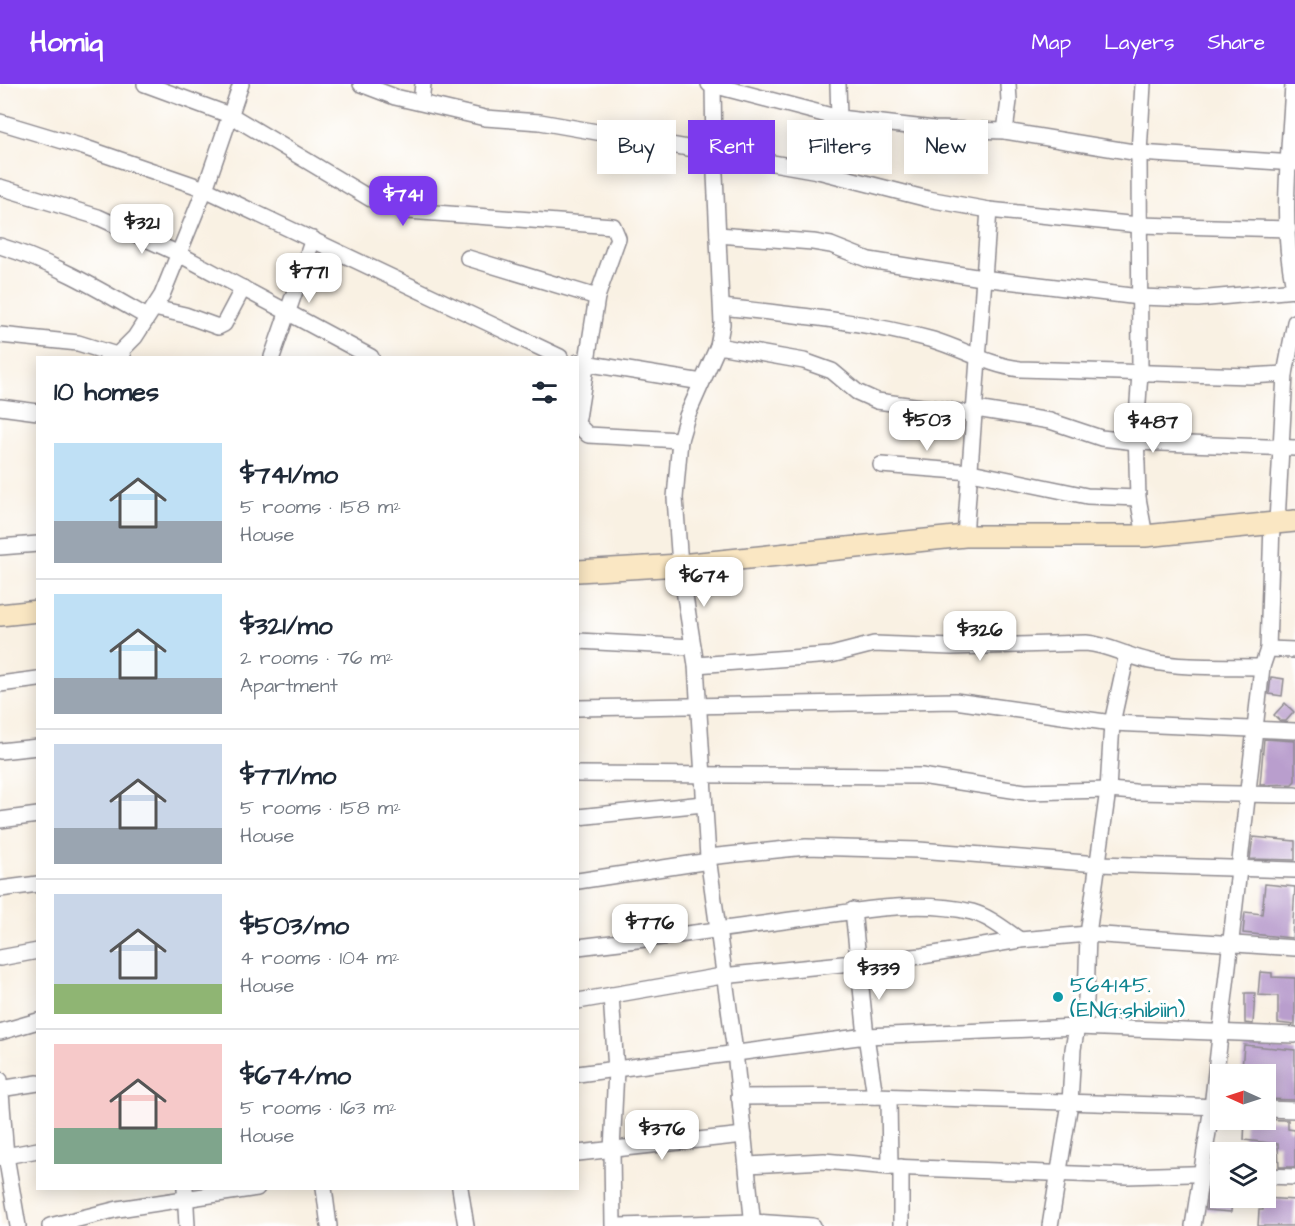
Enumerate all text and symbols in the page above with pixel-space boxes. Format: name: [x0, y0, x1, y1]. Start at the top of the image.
text: Homiq: [30, 23, 103, 62]
text: Map: [1031, 28, 1071, 57]
text: Layers: [1104, 28, 1174, 57]
text: Share: [1207, 28, 1265, 57]
chip: Buy: [597, 120, 676, 174]
chip: Rent: [688, 120, 775, 174]
chip: Filters: [787, 120, 892, 174]
chip: New: [904, 120, 988, 174]
pin: $741: [367, 176, 439, 227]
text: $741: [383, 181, 423, 209]
pin: $321: [106, 204, 178, 255]
text: $321: [124, 209, 160, 237]
pin: $771: [273, 253, 345, 304]
text: $771: [290, 258, 328, 286]
text: 10 homes: [54, 374, 159, 410]
icon: filters: [528, 376, 561, 409]
pin: $503: [891, 401, 963, 452]
pin: $487: [1117, 403, 1189, 454]
text: $503: [903, 406, 951, 434]
text: $487: [1128, 408, 1178, 436]
text: $741/mo: [240, 457, 338, 493]
icon: home: [102, 467, 174, 539]
text: 5 rooms · 158 m²: [240, 493, 401, 521]
text: House: [240, 521, 294, 549]
pin: $674: [668, 557, 740, 608]
text: $674: [679, 562, 729, 590]
text: $321/mo: [240, 608, 333, 644]
pin: $326: [944, 611, 1016, 662]
text: $326: [957, 616, 1003, 644]
icon: home: [102, 618, 174, 690]
text: 2 rooms · 76 m²: [240, 644, 393, 672]
text: Apartment: [240, 672, 338, 700]
text: $771/mo: [240, 758, 336, 794]
icon: home: [102, 768, 174, 840]
text: 5 rooms · 158 m²: [240, 794, 401, 822]
text: House: [240, 822, 294, 850]
pin: $776: [614, 904, 686, 955]
text: $503/mo: [240, 908, 349, 944]
text: $776: [626, 909, 674, 937]
icon: home: [102, 918, 174, 990]
text: 4 rooms · 104 m²: [240, 944, 399, 972]
pin: $339: [843, 950, 915, 1001]
text: $339: [858, 955, 900, 983]
place label: 564145. (ENG:shibiin): [1070, 970, 1186, 1026]
text: House: [240, 972, 294, 1000]
marker: 564145. (ENG:shibiin): [1051, 990, 1065, 1004]
text: $674/mo: [240, 1058, 351, 1094]
north arrow: [1210, 1064, 1276, 1130]
map controls: [1210, 1064, 1276, 1208]
icon: home: [102, 1068, 174, 1140]
text: 5 rooms · 163 m²: [240, 1094, 396, 1122]
pin: $376: [626, 1110, 698, 1161]
text: $376: [639, 1115, 685, 1143]
text: House: [240, 1122, 294, 1150]
button: layers: [1210, 1142, 1276, 1208]

